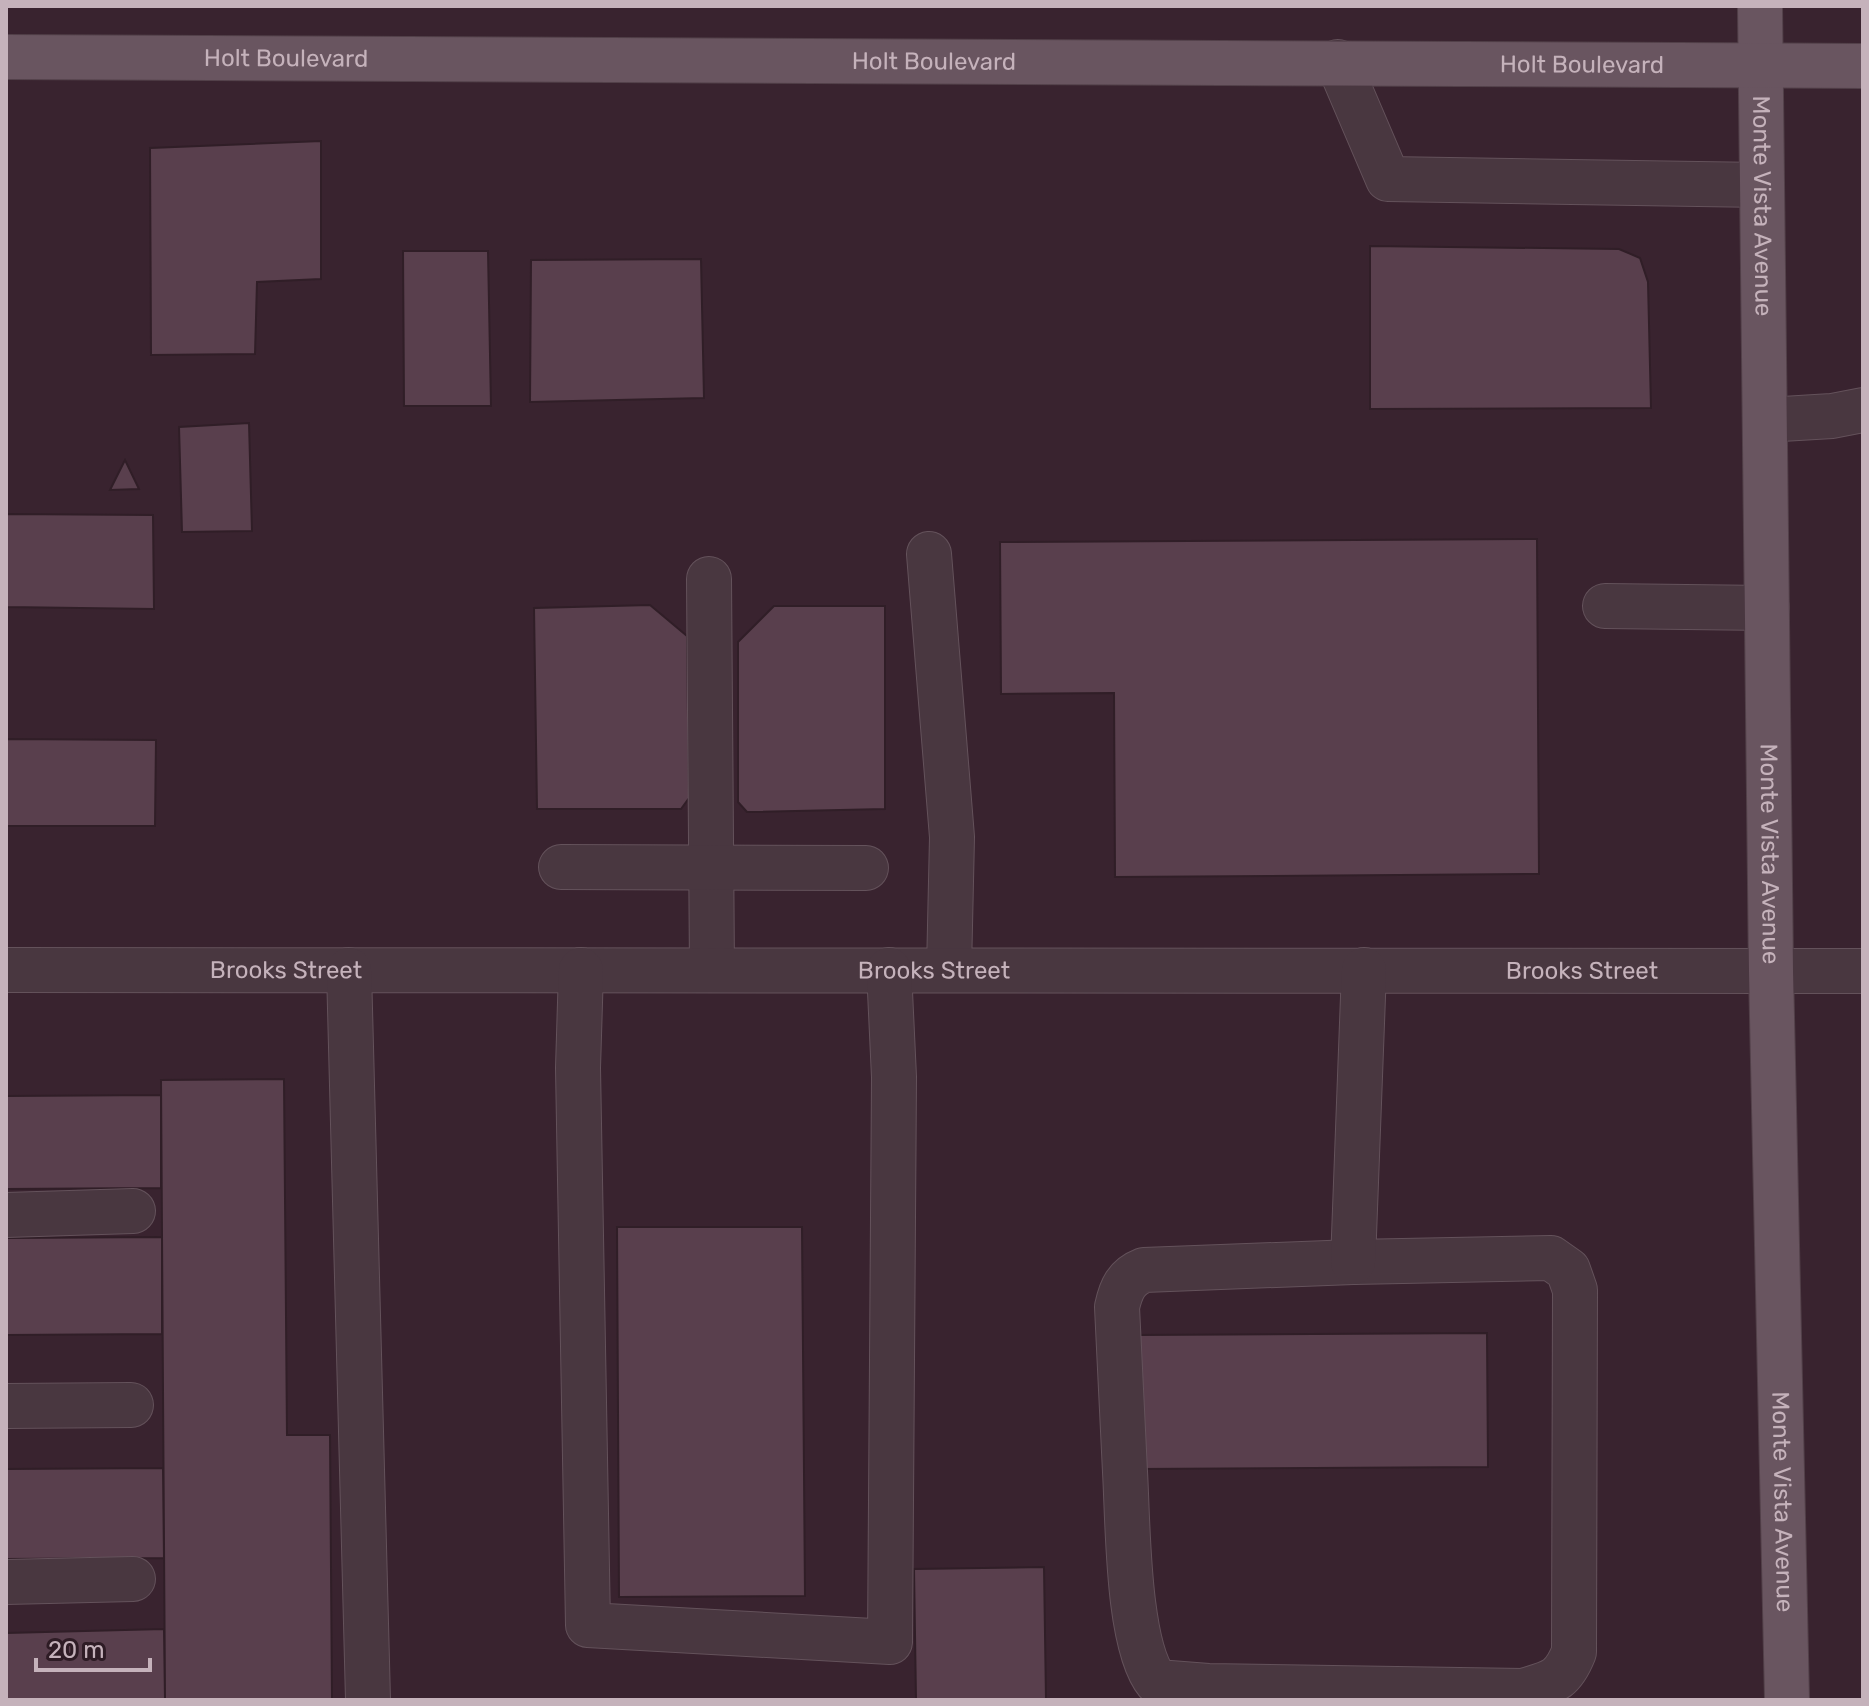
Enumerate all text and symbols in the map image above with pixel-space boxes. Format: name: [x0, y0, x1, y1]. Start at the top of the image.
street label: Holt Boulevard: [204, 44, 368, 73]
street label: Holt Boulevard: [852, 47, 1016, 76]
street label: Holt Boulevard: [1500, 50, 1664, 79]
street label: Monte Vista Avenue: [1747, 95, 1778, 317]
street label: Monte Vista Avenue: [1754, 743, 1785, 965]
street label: Brooks Street: [210, 956, 362, 984]
street label: Brooks Street: [858, 956, 1010, 985]
street label: Brooks Street: [1506, 957, 1658, 985]
street label: Monte Vista Avenue: [1766, 1391, 1799, 1613]
scale bar: [36, 1622, 150, 1672]
text: 20 m: [48, 1636, 105, 1664]

